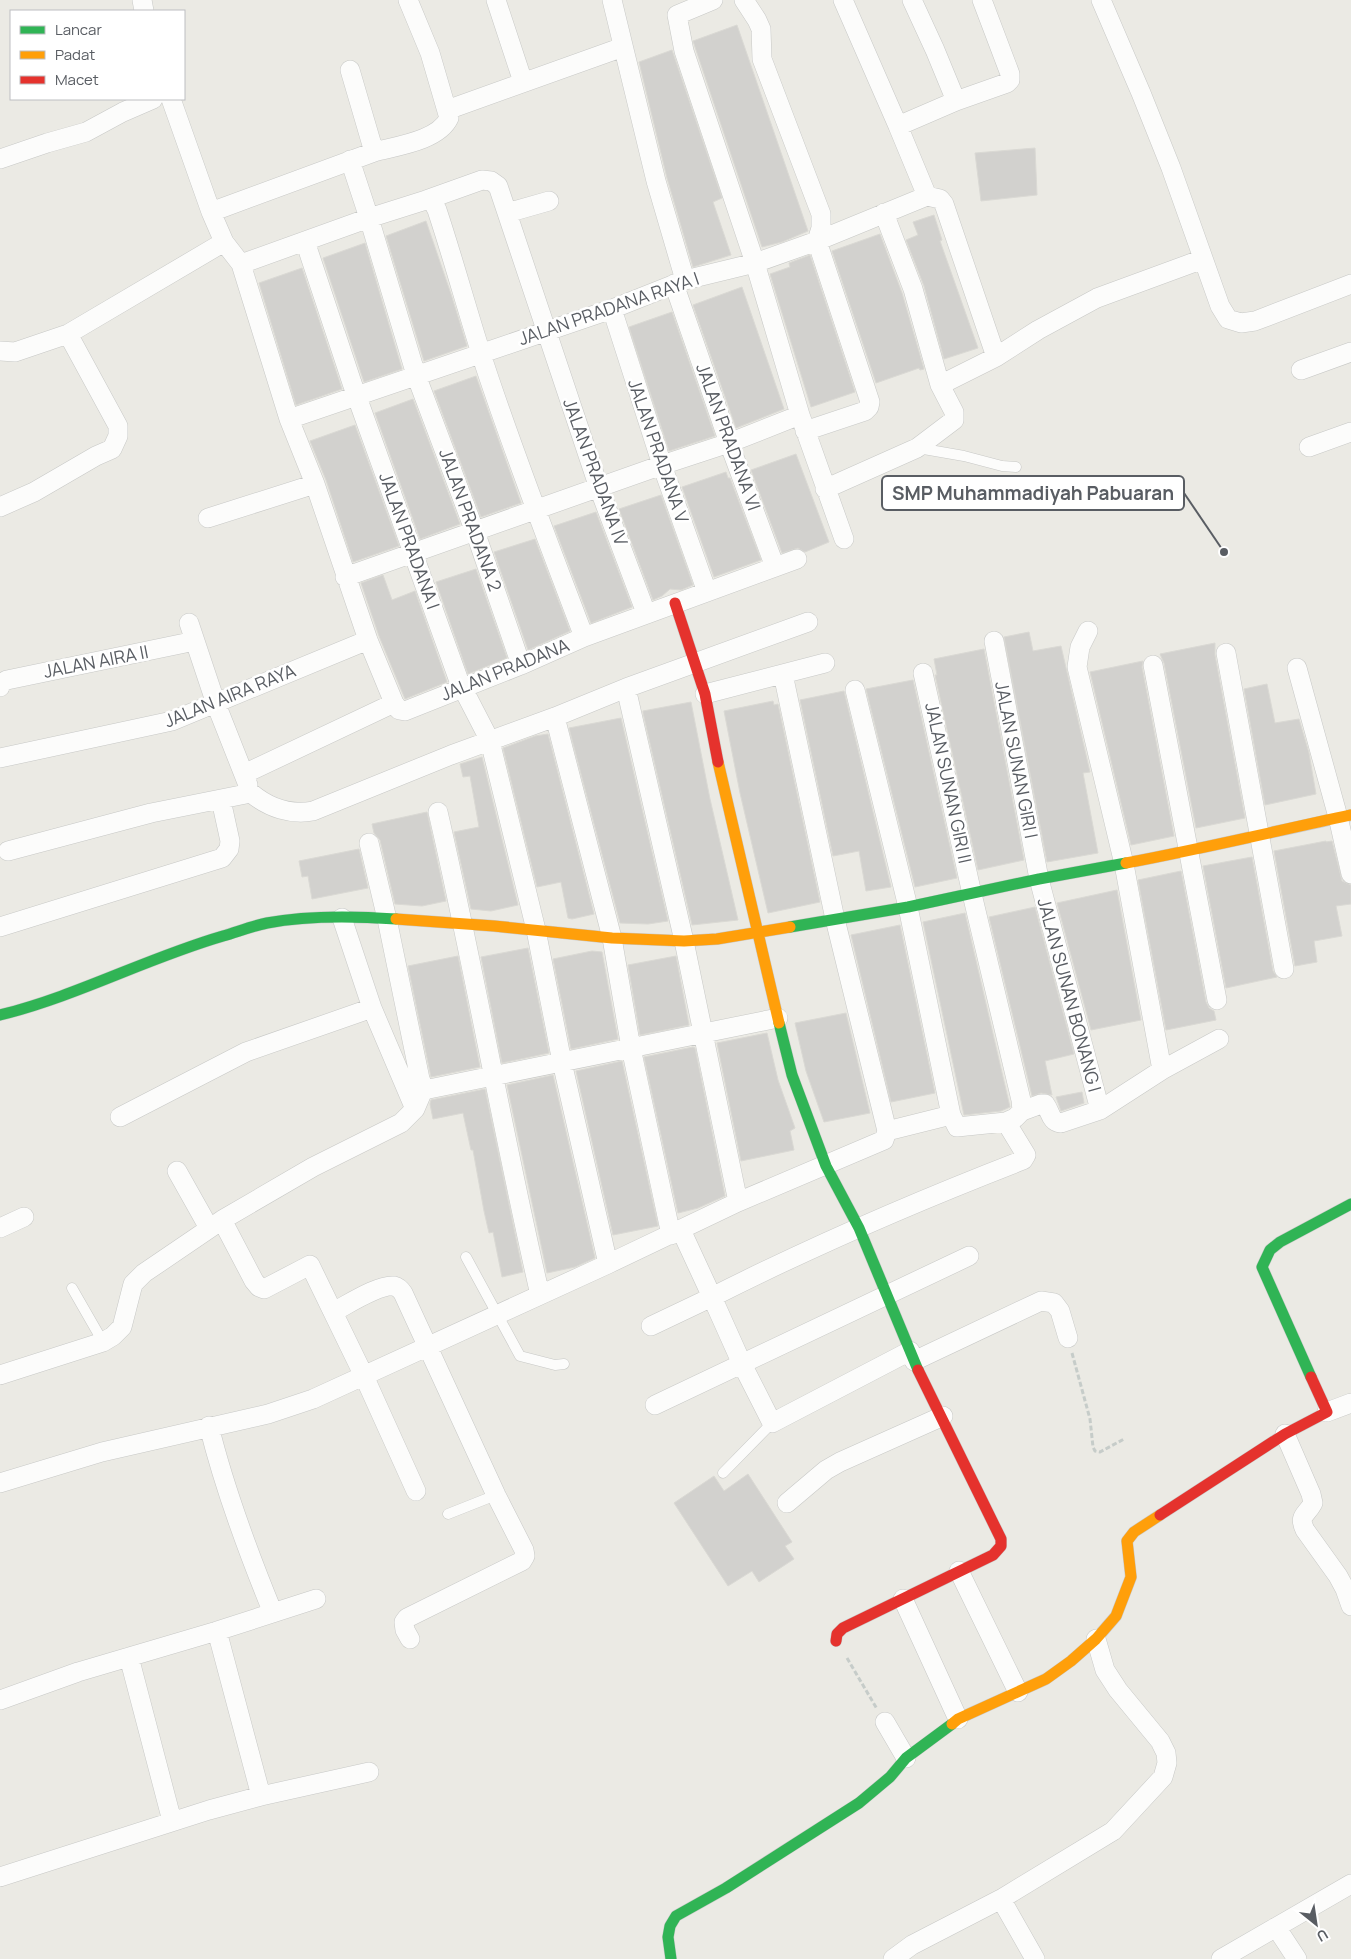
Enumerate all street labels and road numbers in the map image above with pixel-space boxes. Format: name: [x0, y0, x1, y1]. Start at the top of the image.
street label: JALAN PRADANA RAYA I: [515, 266, 702, 350]
street label: JALAN PRADANA VI: [691, 360, 767, 514]
street label: JALAN PRADANA V: [623, 375, 695, 526]
street label: JALAN PRADANA IV: [558, 395, 634, 549]
street label: JALAN PRADANA 2: [434, 445, 508, 594]
street label: JALAN PRADANA I: [374, 469, 446, 613]
street label: JALAN PRADANA: [437, 632, 573, 706]
street label: JALAN AIRA II: [41, 639, 150, 683]
street label: JALAN AIRA RAYA: [160, 658, 299, 732]
street label: JALAN SUNAN GIRI I: [990, 679, 1044, 840]
street label: JALAN SUNAN GIRI II: [920, 700, 978, 865]
street label: JALAN SUNAN BONANG I: [1033, 895, 1107, 1094]

